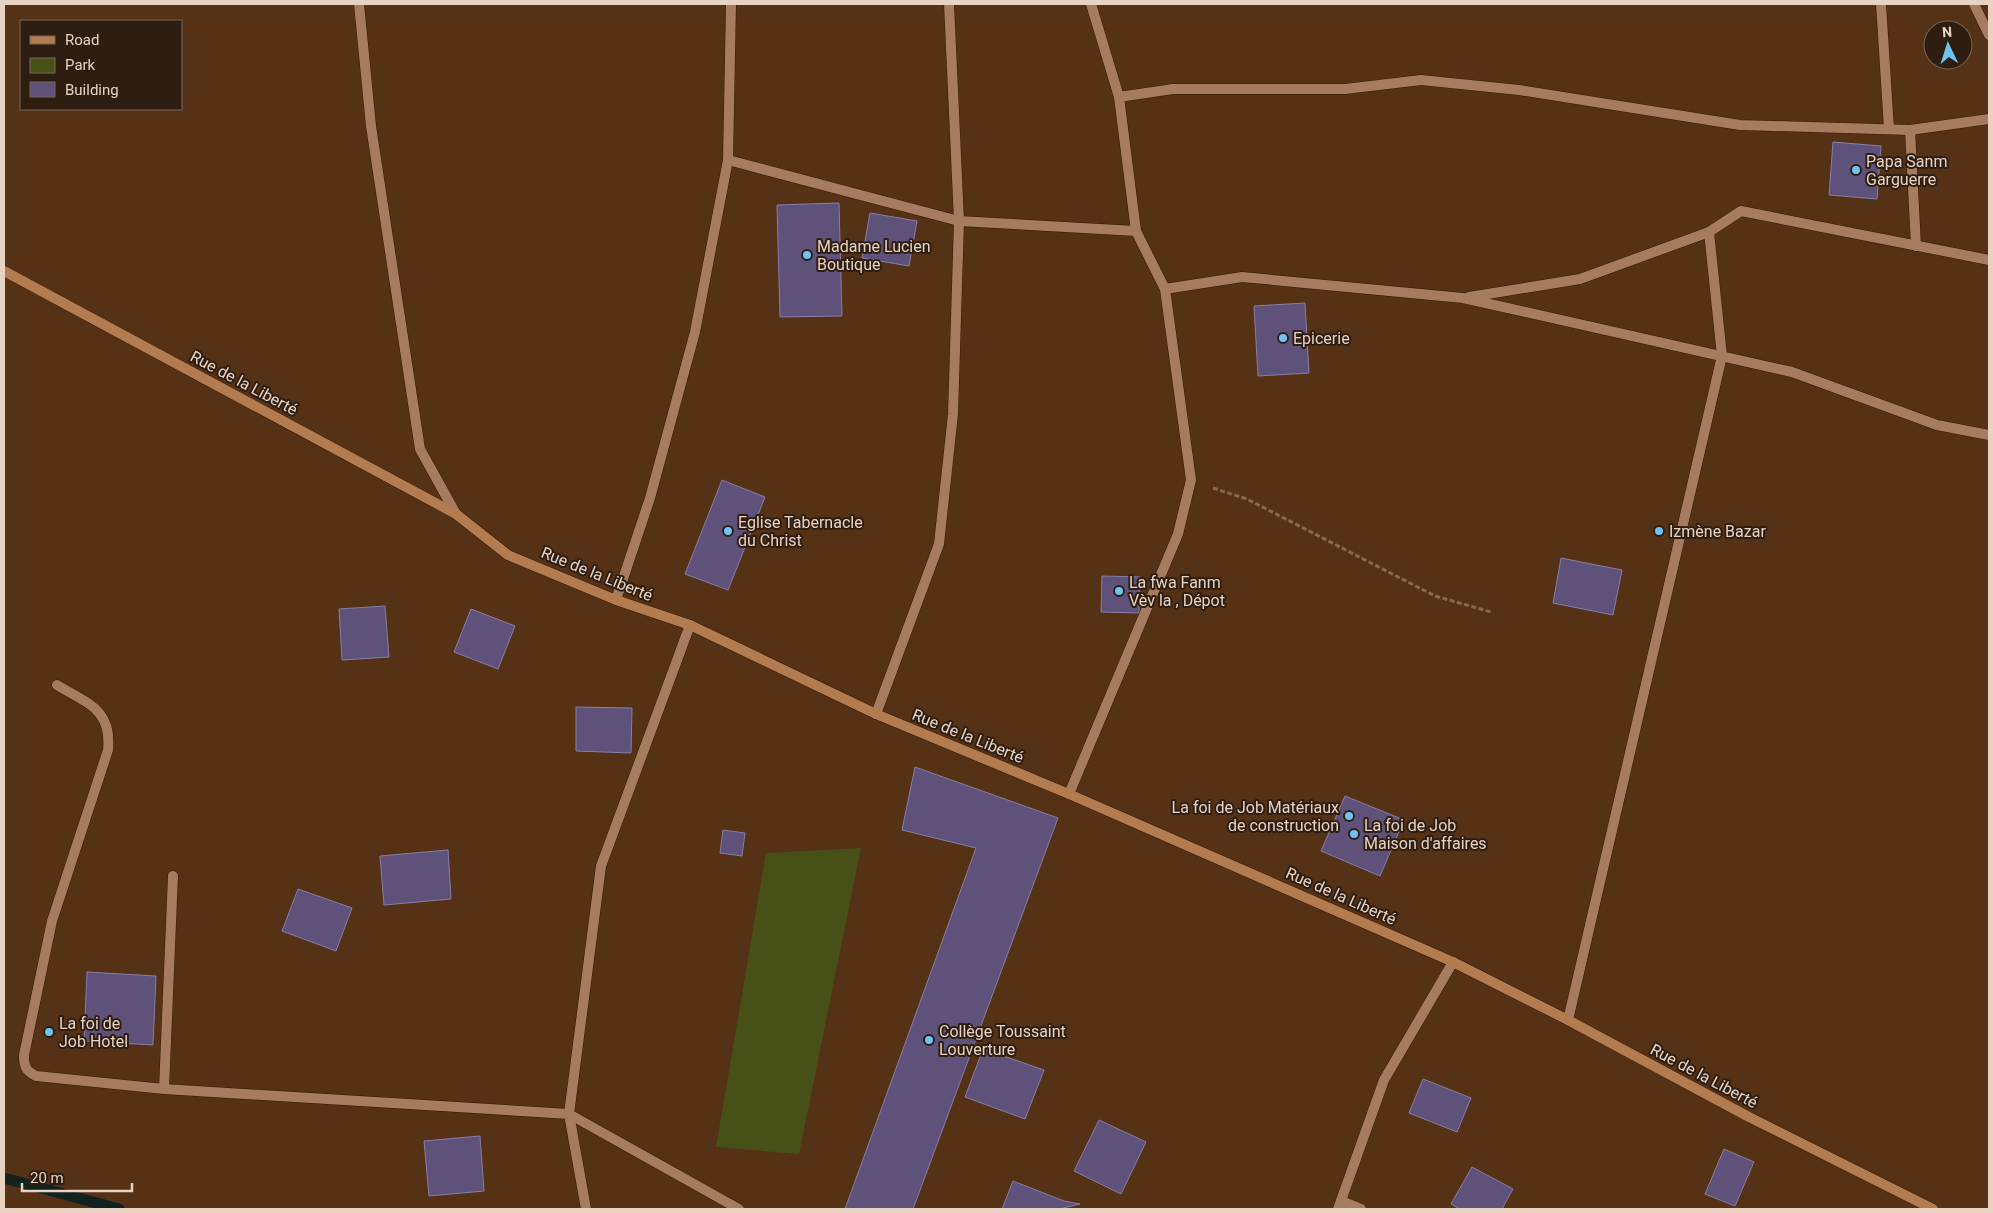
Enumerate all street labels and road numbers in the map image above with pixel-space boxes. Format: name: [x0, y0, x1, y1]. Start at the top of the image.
street label: Rue de la Liberté: [187, 347, 301, 419]
street label: Rue de la Liberté: [538, 543, 656, 605]
street label: Rue de la Liberté: [909, 705, 1027, 767]
street label: Rue de la Liberté: [1283, 863, 1399, 929]
street label: Rue de la Liberté: [1647, 1040, 1761, 1112]

